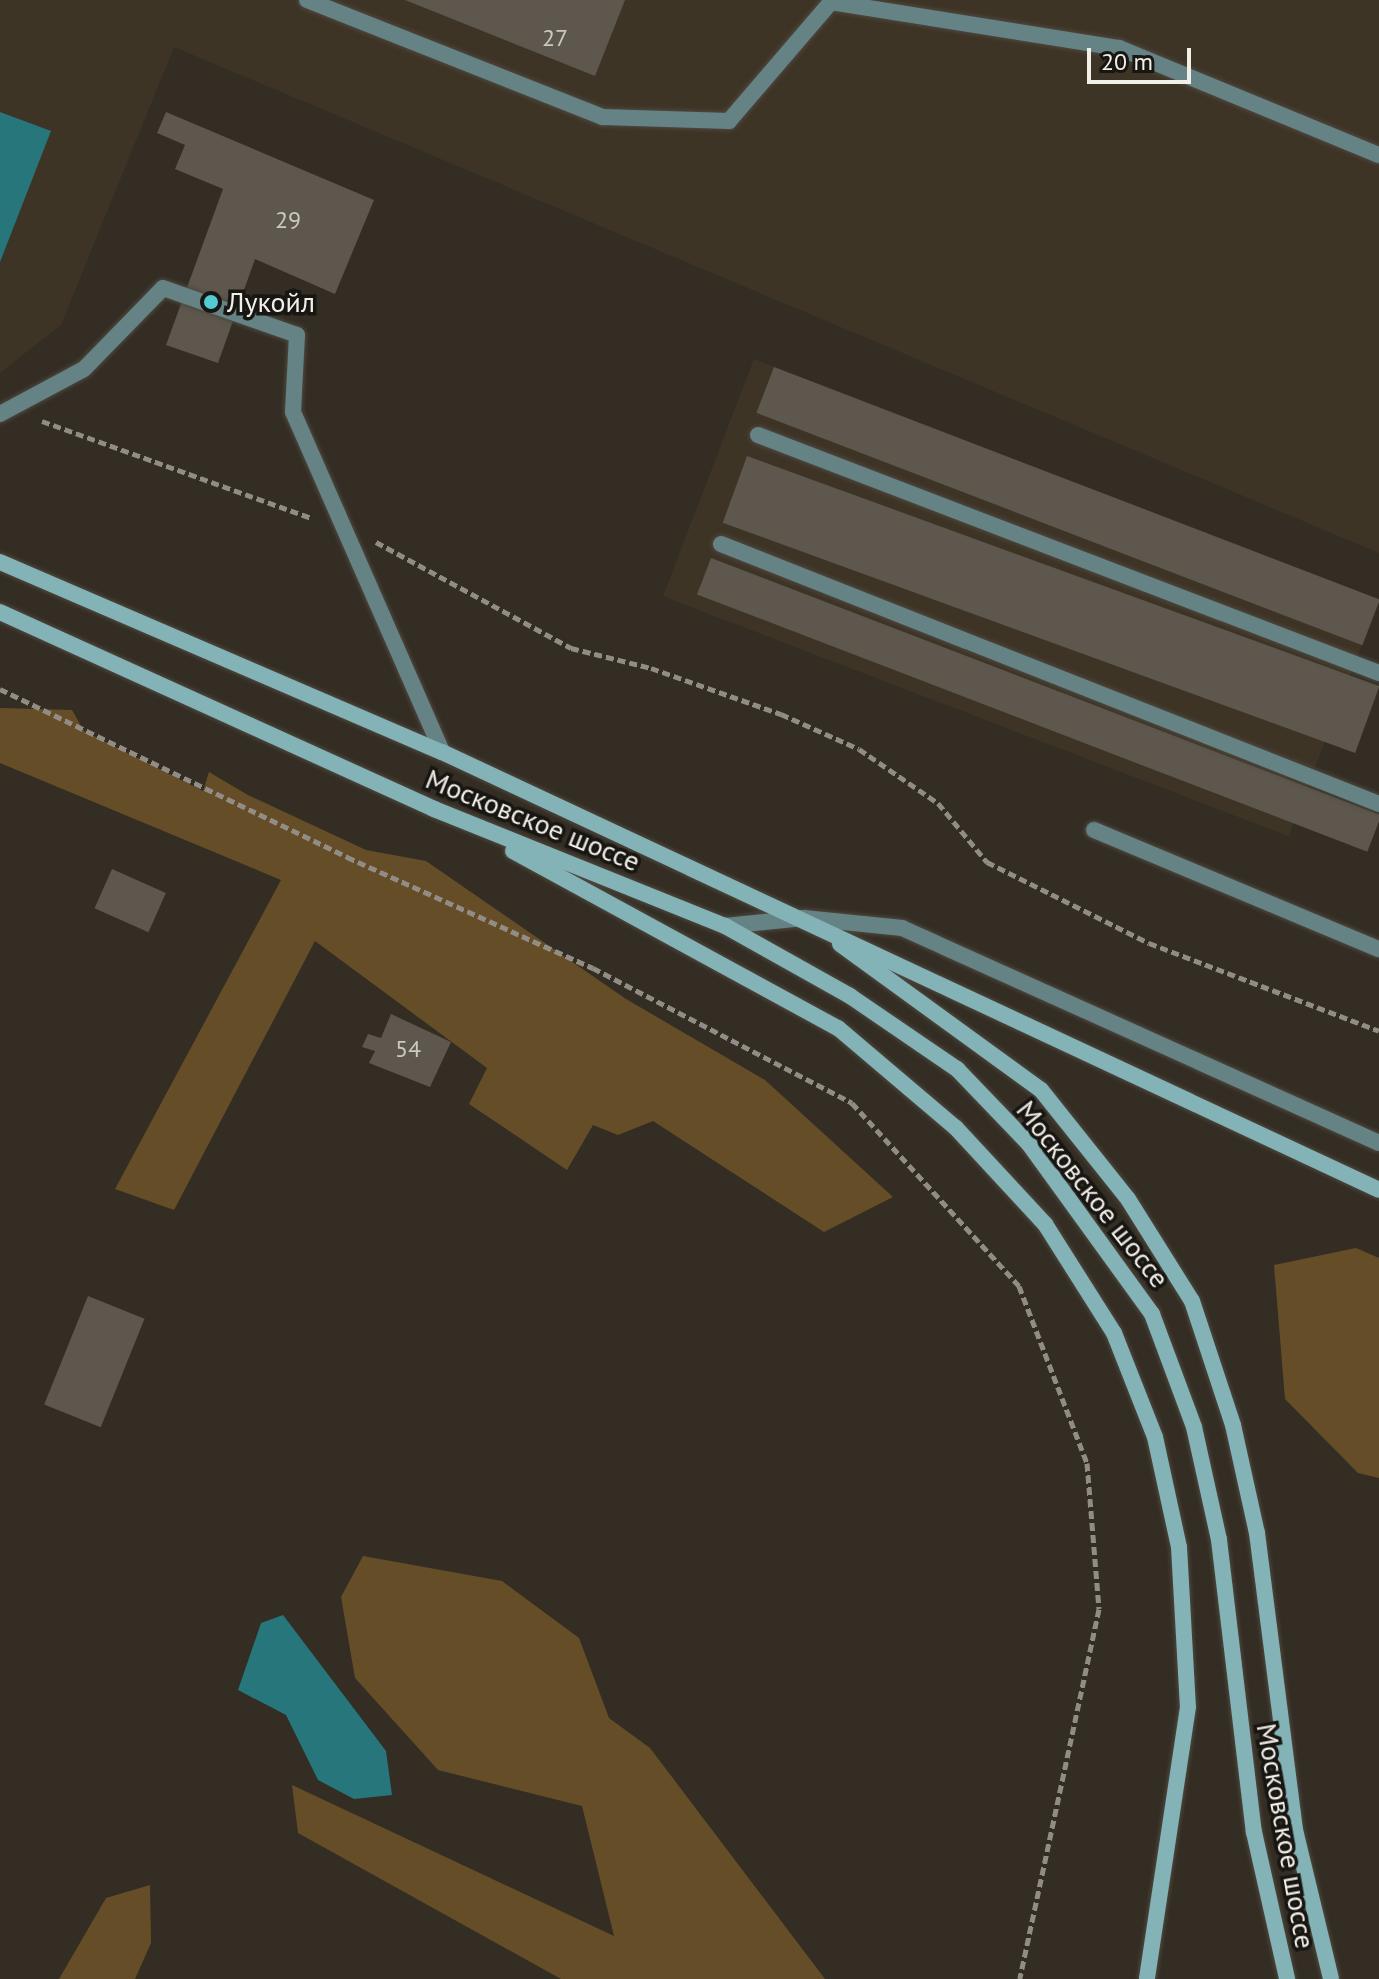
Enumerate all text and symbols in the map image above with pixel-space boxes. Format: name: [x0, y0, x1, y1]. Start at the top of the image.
house number: 27: [542, 24, 568, 52]
scale bar: [1091, 32, 1195, 82]
text: 20 m: [1101, 46, 1153, 77]
house number: 29: [275, 206, 301, 234]
place label: Лукойл: [227, 285, 315, 319]
marker: Лукойл: [202, 293, 220, 311]
street label: Московское шоссе: [421, 762, 645, 878]
house number: 54: [395, 1035, 421, 1063]
street label: Московское шоссе: [1010, 1094, 1176, 1294]
street label: Московское шоссе: [1250, 1721, 1322, 1951]

